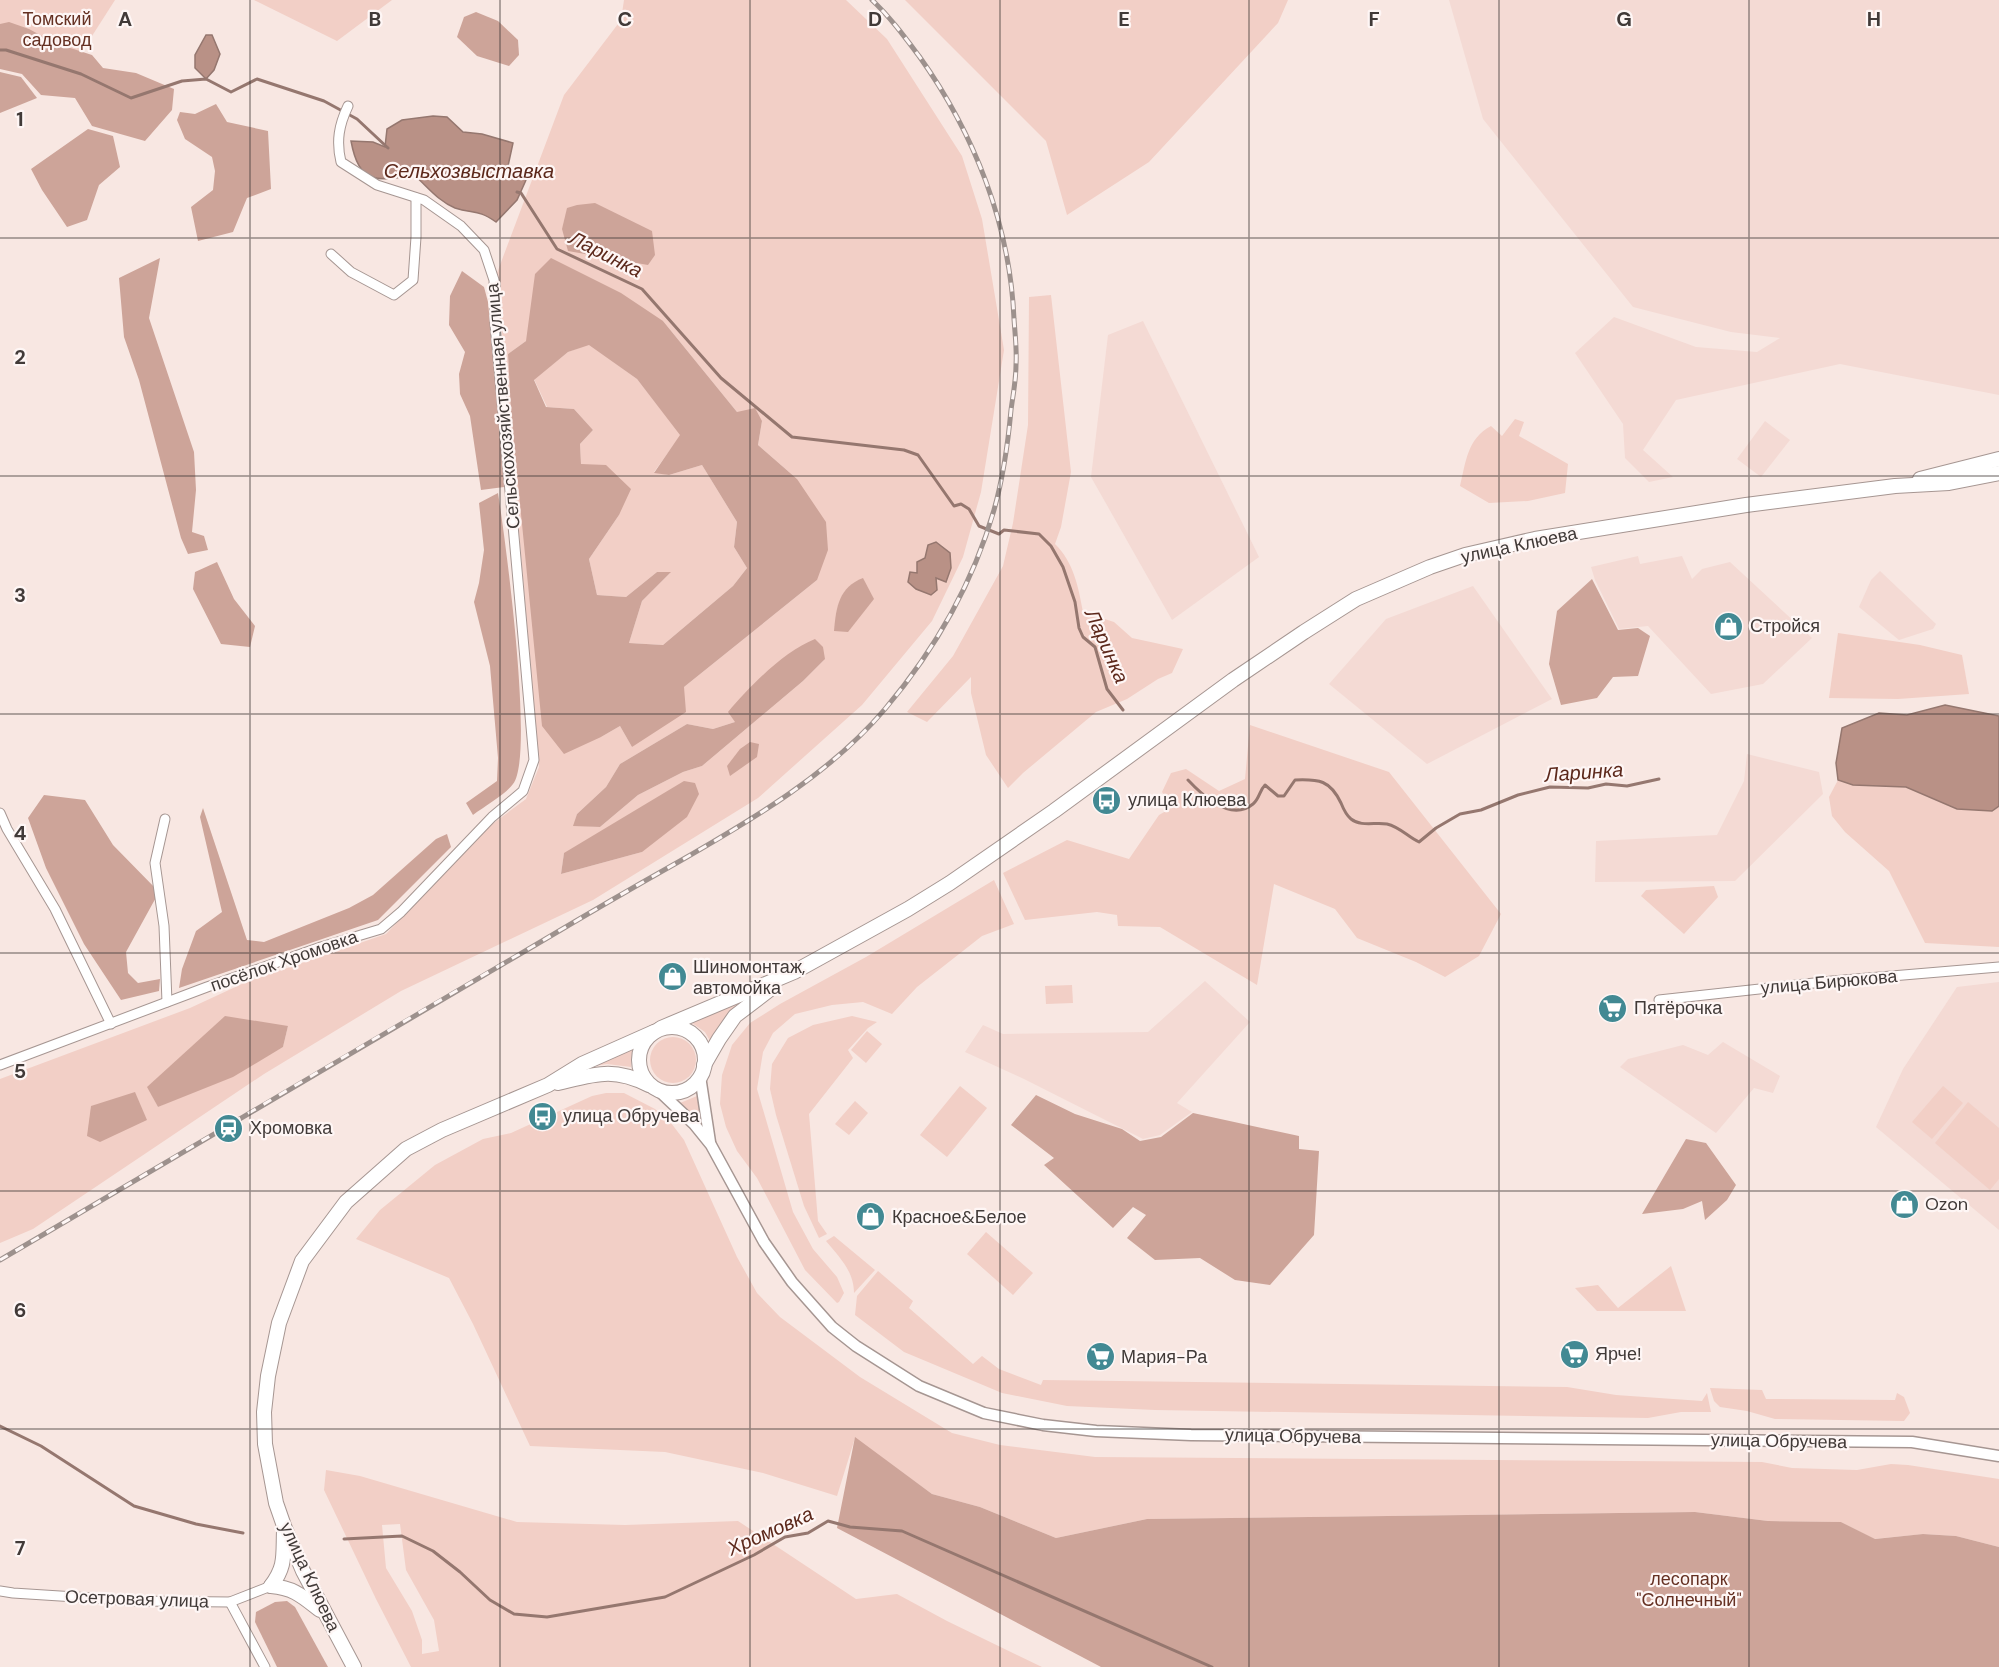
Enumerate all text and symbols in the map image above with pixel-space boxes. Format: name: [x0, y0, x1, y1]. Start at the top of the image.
text: A: [118, 6, 132, 32]
text: B: [369, 6, 381, 32]
text: C: [618, 6, 632, 32]
text: D: [868, 6, 882, 32]
text: E: [1118, 6, 1130, 32]
text: F: [1368, 6, 1380, 32]
text: G: [1616, 6, 1632, 32]
text: H: [1867, 6, 1881, 32]
park label: Томский садовод: [22, 7, 92, 52]
text: 1: [16, 106, 24, 132]
water label: Сельхозвыставка: [384, 158, 554, 184]
water label: Ларинка: [563, 224, 647, 283]
street label: Сельскохозяйственная улица: [480, 281, 526, 530]
text: 2: [14, 344, 26, 370]
street label: улица Клюева: [1459, 521, 1580, 569]
text: 3: [14, 582, 26, 608]
water label: Ларинка: [1078, 603, 1135, 687]
shop icon: Стройся: [1713, 610, 1745, 642]
place label: Стройся: [1750, 614, 1820, 638]
water label: Ларинка: [1542, 756, 1624, 788]
bus stop icon: улица Клюева: [1091, 784, 1123, 816]
place label: улица Клюева: [1128, 788, 1247, 812]
text: 4: [14, 820, 27, 846]
street label: посёлок Хромовка: [207, 924, 362, 997]
place label: Шиномонтаж, автомойка: [693, 955, 805, 1000]
shop icon: Шиномонтаж, автомойка: [656, 961, 688, 993]
street label: улица Бирюкова: [1760, 964, 1899, 1000]
supermarket icon: Пятёрочка: [1597, 992, 1629, 1024]
place label: Пятёрочка: [1634, 996, 1723, 1020]
text: 5: [14, 1058, 26, 1084]
bus stop icon: улица Обручева: [526, 1100, 558, 1132]
place label: улица Обручева: [563, 1104, 700, 1128]
station icon: Хромовка: [213, 1112, 245, 1144]
place label: Хромовка: [250, 1116, 333, 1140]
shop icon: Ozon: [1888, 1188, 1920, 1220]
place label: Ozon: [1925, 1192, 1968, 1216]
shop icon: Красное&Белое: [855, 1201, 887, 1233]
place label: Красное&Белое: [892, 1205, 1027, 1229]
text: 6: [14, 1297, 26, 1323]
supermarket icon: Ярче!: [1558, 1338, 1590, 1370]
supermarket icon: Мария-Ра: [1084, 1341, 1116, 1373]
place label: Ярче!: [1595, 1342, 1642, 1366]
place label: Мария-Ра: [1121, 1345, 1208, 1369]
street label: улица Обручева: [1225, 1423, 1362, 1449]
street label: улица Обручева: [1711, 1428, 1848, 1454]
water label: Хромовка: [722, 1501, 817, 1562]
street label: улица Клюева: [274, 1518, 346, 1637]
text: 7: [15, 1535, 26, 1561]
park label: лесопарк "Солнечный": [1636, 1567, 1742, 1612]
street label: Осетровая улица: [65, 1584, 210, 1614]

